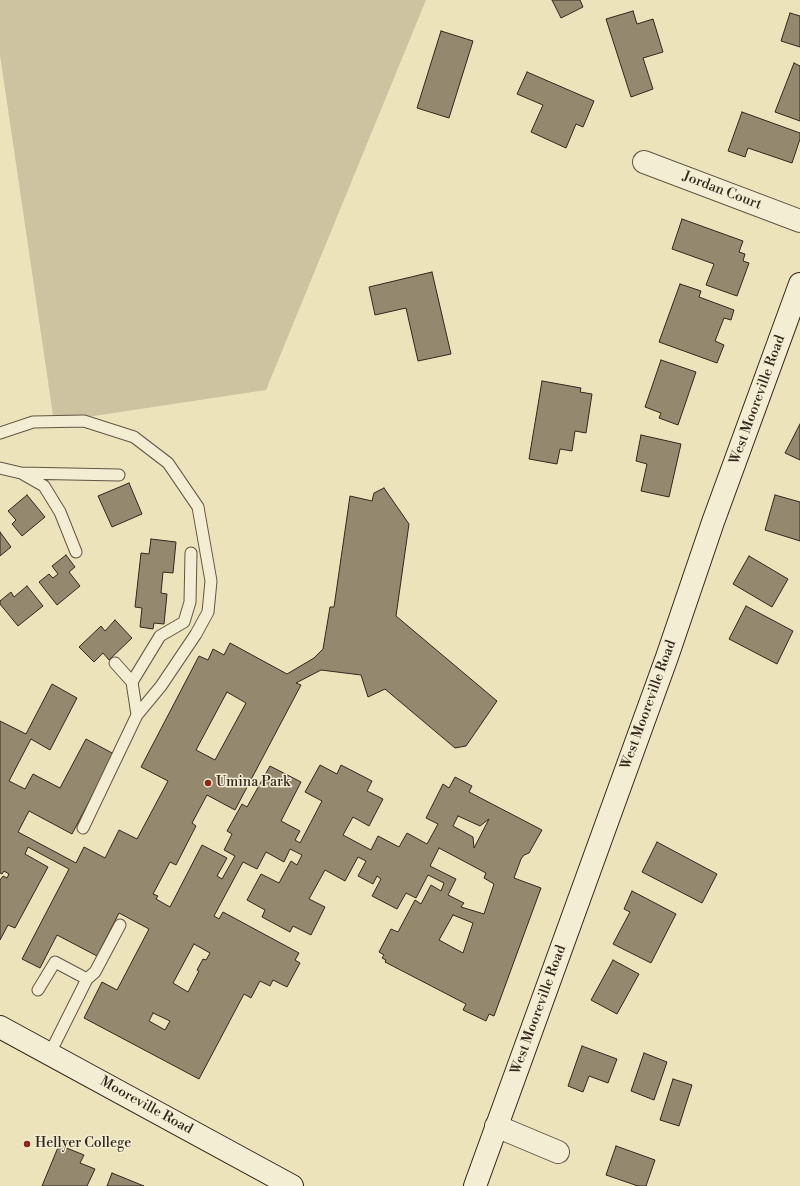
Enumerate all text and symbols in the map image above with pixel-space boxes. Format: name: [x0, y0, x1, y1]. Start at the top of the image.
street label: Jordan Court: [680, 168, 764, 214]
street label: West Mooreville Road: [727, 333, 789, 467]
street label: West Mooreville Road: [618, 638, 680, 772]
place label: Umina Park: [216, 775, 290, 791]
marker: Umina Park: [203, 778, 213, 788]
street label: West Mooreville Road: [508, 943, 570, 1077]
street label: Mooreville Road: [97, 1074, 195, 1138]
place label: Hellyer College: [35, 1136, 131, 1152]
marker: Hellyer College: [22, 1139, 32, 1149]

